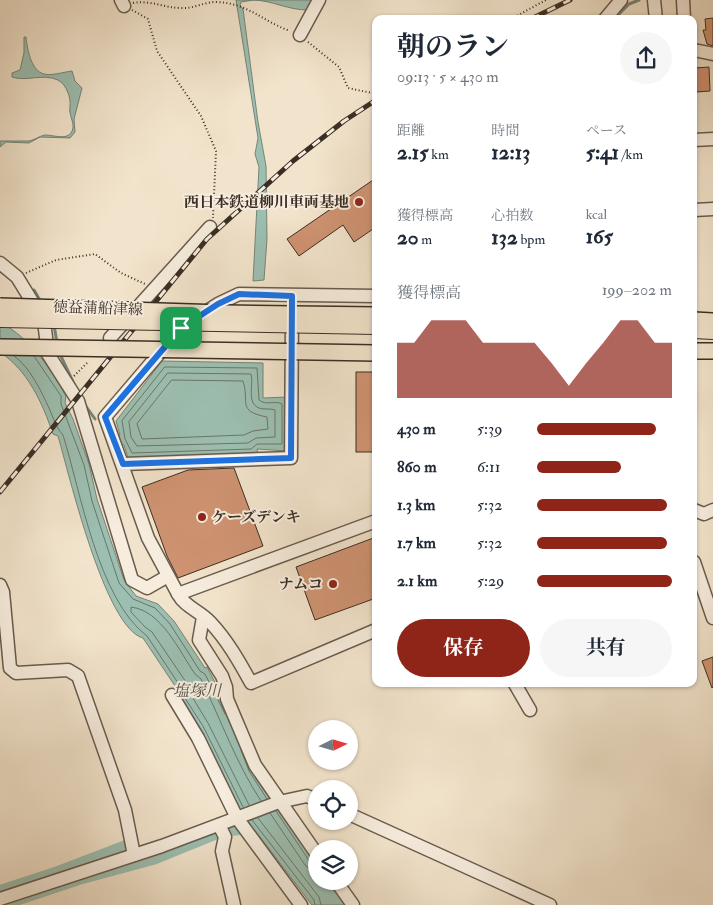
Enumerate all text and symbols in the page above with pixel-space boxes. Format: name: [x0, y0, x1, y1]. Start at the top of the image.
text: 朝のラン: [397, 30, 509, 65]
button: share: [620, 32, 672, 84]
text: 09:13 · 5 × 430 m: [397, 67, 499, 87]
text: 距離: [397, 122, 425, 139]
text: 時間: [491, 122, 519, 139]
text: ペース: [586, 122, 627, 139]
text: 2.15: [397, 139, 428, 166]
text: 12:13: [491, 139, 530, 166]
text: 5:41: [586, 139, 619, 166]
text: km: [428, 146, 449, 163]
text: /km: [619, 146, 643, 163]
place label: 西日本鉄道柳川車両基地: [184, 193, 349, 212]
marker: 西日本鉄道柳川車両基地: [353, 196, 365, 208]
text: kcal: [586, 206, 607, 223]
text: 獲得標高: [397, 207, 453, 224]
text: 心拍数: [491, 207, 533, 224]
text: 165: [586, 223, 613, 250]
text: 20: [397, 224, 418, 251]
text: 132: [491, 224, 518, 251]
text: m: [418, 231, 432, 248]
text: bpm: [518, 231, 545, 248]
text: 199–202 m: [602, 280, 672, 300]
text: 獲得標高: [397, 283, 461, 303]
street label: 徳益蒲船津線: [53, 297, 143, 320]
pin: [160, 307, 202, 349]
icon: arrive: [167, 314, 195, 342]
text: 430 m: [397, 419, 436, 439]
text: 5:39: [477, 419, 502, 439]
text: 860 m: [397, 457, 437, 477]
text: 6:11: [477, 457, 500, 477]
text: 1.3 km: [397, 495, 435, 515]
text: 5:32: [477, 495, 502, 515]
place label: ケーズデンキ: [212, 508, 301, 527]
marker: ケーズデンキ: [196, 511, 208, 523]
text: 1.7 km: [397, 533, 436, 553]
text: 5:32: [477, 533, 502, 553]
text: 2.1 km: [397, 571, 437, 591]
text: 5:29: [477, 571, 504, 591]
place label: ナムコ: [279, 575, 323, 594]
marker: ナムコ: [327, 578, 339, 590]
button: 保存: [397, 619, 530, 677]
button: 共有: [540, 619, 672, 677]
water label: 塩塚川: [173, 681, 223, 701]
north arrow: [308, 720, 358, 770]
map controls: [308, 720, 358, 890]
button: locate: [308, 780, 358, 830]
button: layers: [308, 840, 358, 890]

